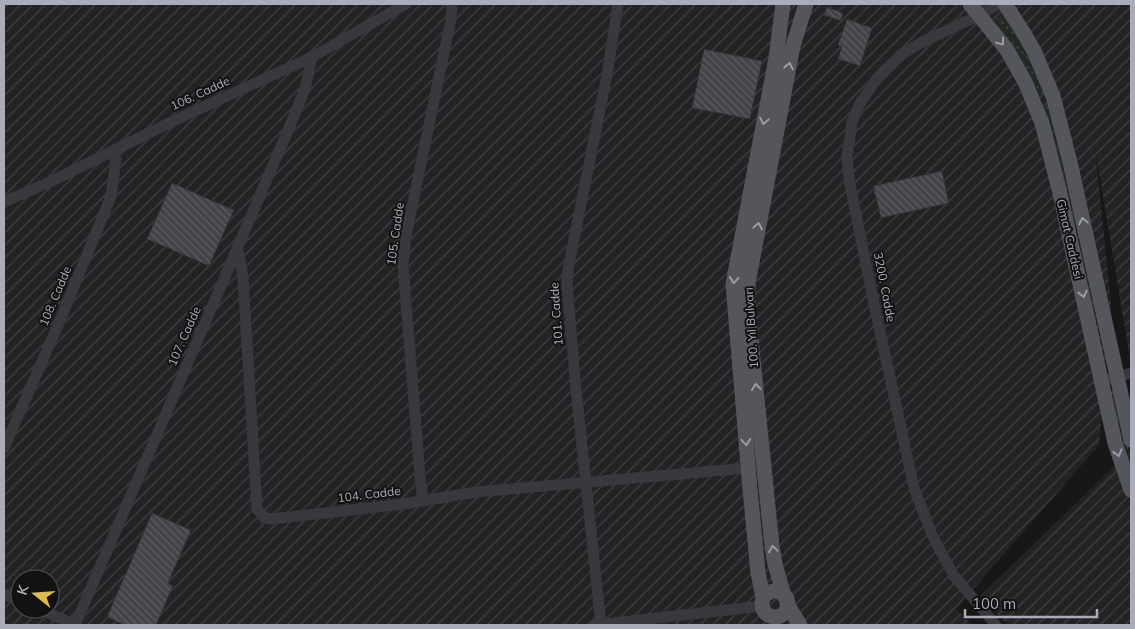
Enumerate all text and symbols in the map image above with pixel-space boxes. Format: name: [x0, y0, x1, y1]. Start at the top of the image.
one-way arrow: [995, 36, 1003, 45]
one-way arrow: [784, 62, 794, 71]
street label: 106. Cadde: [168, 73, 232, 113]
one-way arrow: [759, 116, 769, 125]
street label: Gimat Caddesi: [1054, 198, 1087, 281]
street label: 105. Cadde: [383, 201, 407, 267]
one-way arrow: [1078, 217, 1088, 226]
one-way arrow: [752, 221, 763, 230]
street label: 3200. Cadde: [871, 251, 899, 323]
street label: 108. Cadde: [36, 264, 74, 328]
one-way arrow: [728, 277, 739, 285]
street label: 101. Cadde: [546, 282, 566, 346]
street label: 100. Yıl Bulvarı: [741, 287, 761, 369]
one-way arrow: [1077, 290, 1088, 299]
street label: 107. Cadde: [164, 304, 204, 368]
one-way arrow: [751, 383, 762, 391]
one-way arrow: [740, 439, 751, 447]
one-way arrow: [1112, 448, 1122, 457]
street label: 104. Cadde: [337, 483, 401, 505]
one-way arrow: [768, 544, 779, 552]
north arrow: [10, 569, 60, 619]
text: K: [13, 582, 33, 597]
scale bar: [965, 586, 1098, 618]
text: 100 m: [972, 594, 1016, 613]

